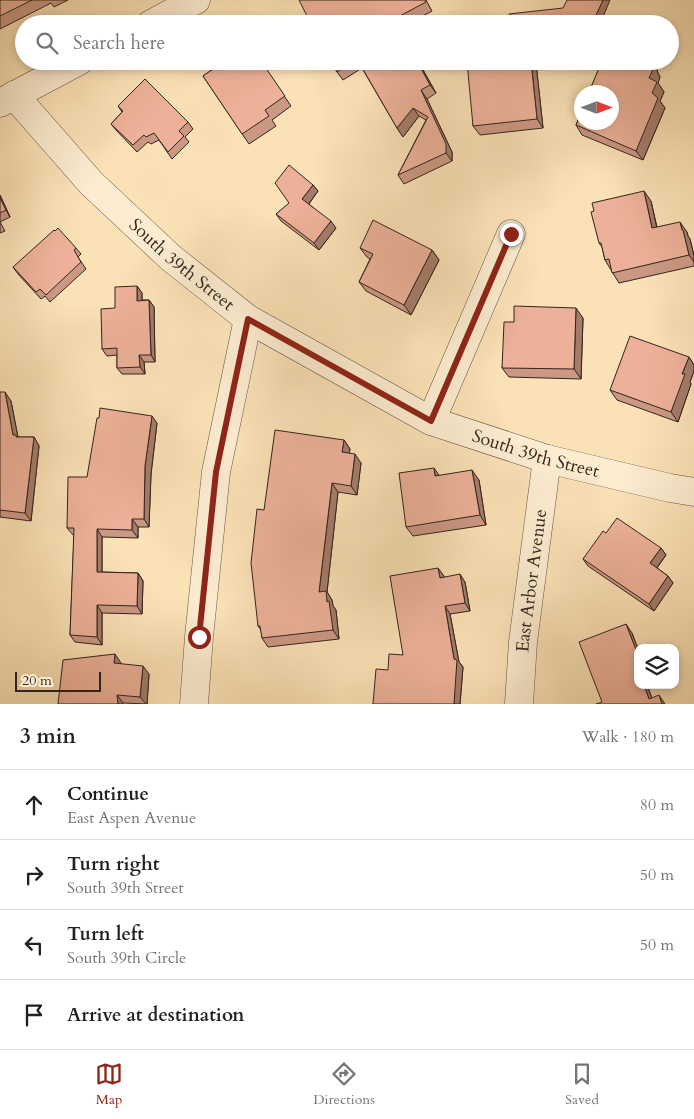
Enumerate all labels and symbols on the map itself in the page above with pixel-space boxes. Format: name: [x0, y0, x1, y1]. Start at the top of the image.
north arrow: [574, 85, 619, 130]
street label: South 39th Street: [124, 212, 240, 316]
route end: [500, 223, 523, 246]
street label: South 39th Street: [469, 423, 602, 483]
street label: East Arbor Avenue: [510, 508, 553, 653]
route start: [188, 626, 211, 649]
scale bar: [15, 669, 101, 692]

